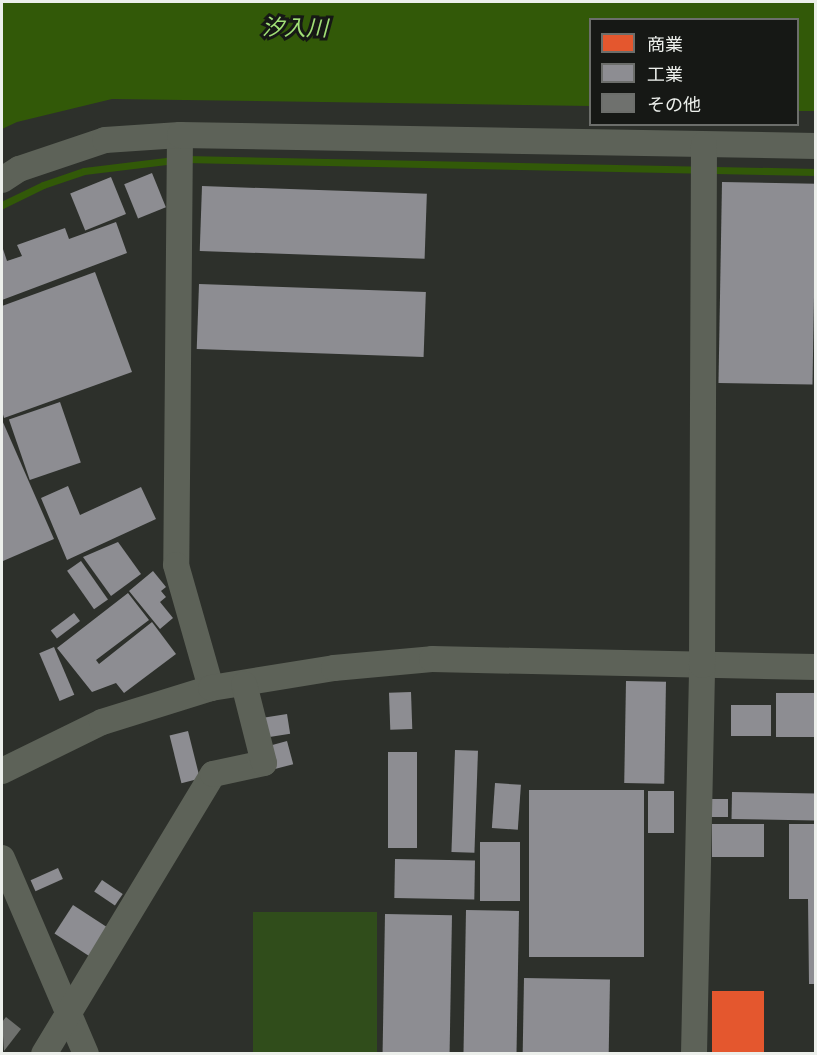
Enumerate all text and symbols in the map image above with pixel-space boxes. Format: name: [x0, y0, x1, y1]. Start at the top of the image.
water label: 汐入川: [262, 13, 328, 41]
legend: [589, 18, 799, 126]
text: 商業: [647, 33, 683, 55]
text: 工業: [647, 63, 683, 85]
text: その他: [647, 93, 701, 115]

